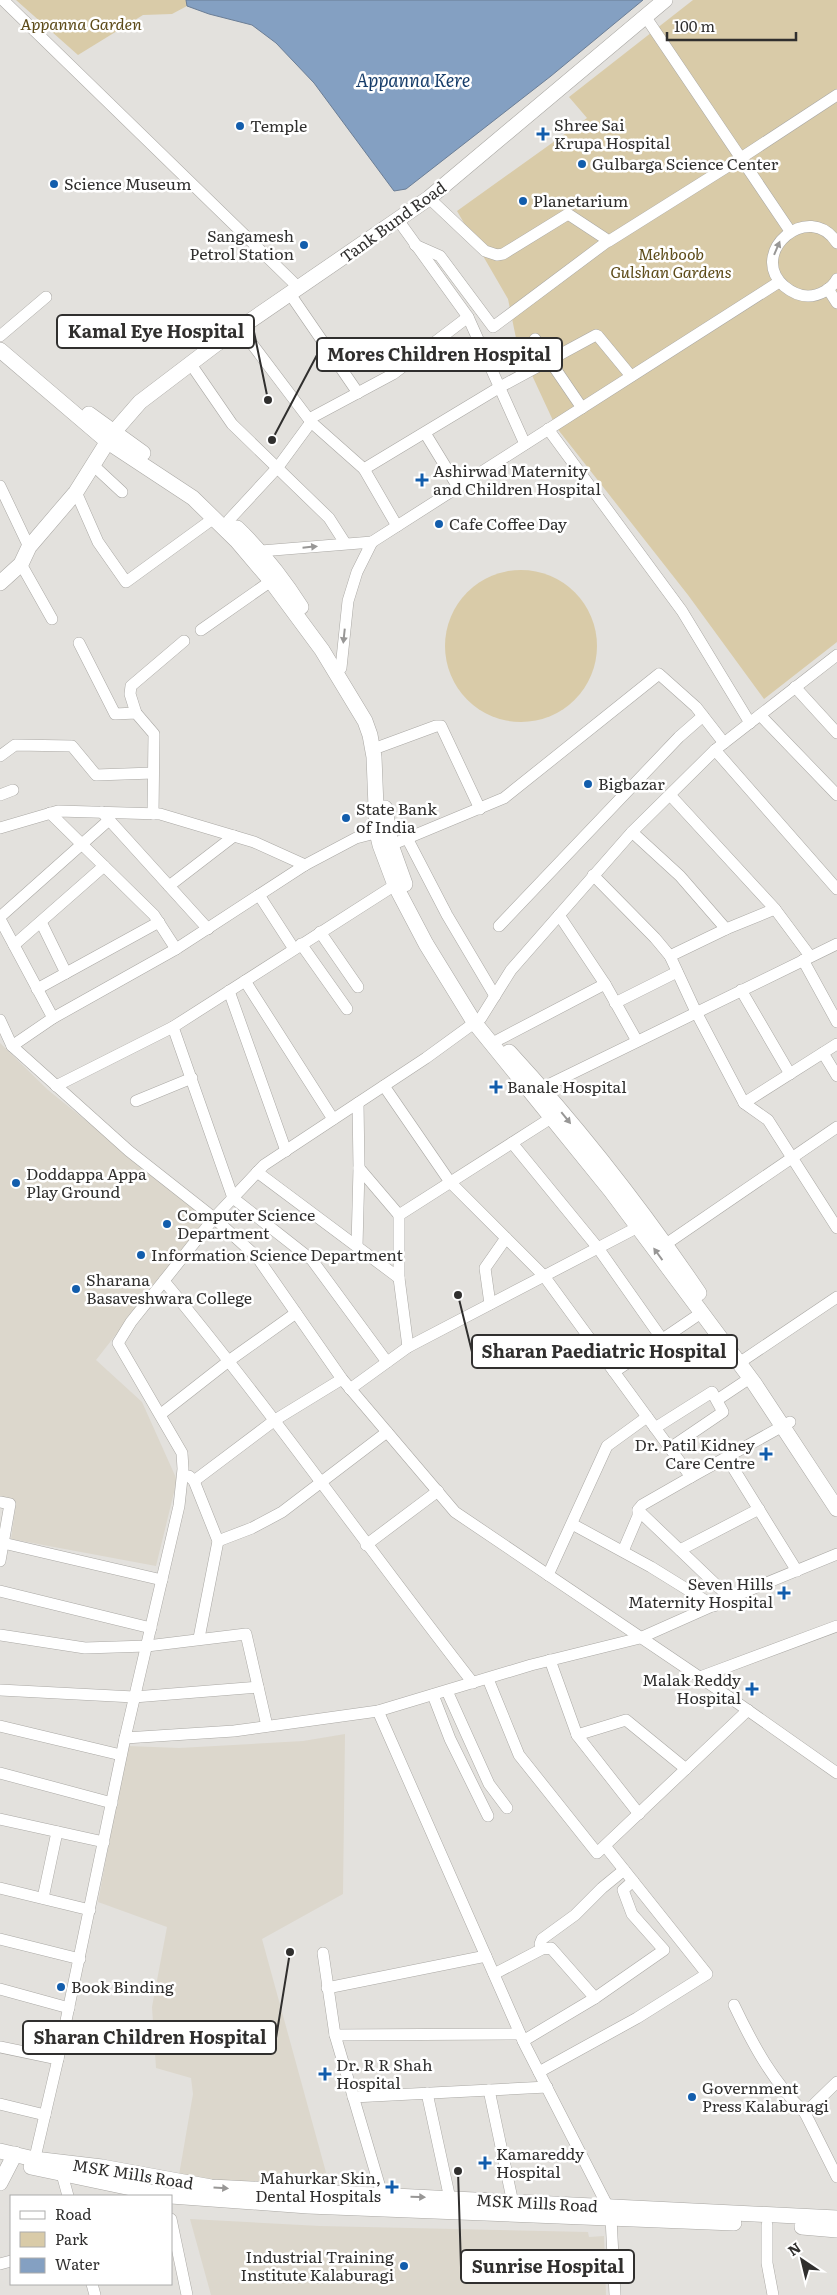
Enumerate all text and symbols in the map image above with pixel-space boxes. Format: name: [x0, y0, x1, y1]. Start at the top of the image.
scale bar: [667, 10, 796, 42]
park label: Appanna Garden: [20, 11, 142, 35]
text: 100 m: [674, 14, 715, 37]
water label: Appanna Kere: [356, 66, 470, 93]
place label: Shree Sai Krupa Hospital: [554, 112, 670, 154]
place label: Temple: [250, 113, 307, 137]
marker: Temple: [234, 120, 246, 132]
marker: Shree Sai Krupa Hospital: [536, 127, 550, 141]
place label: Gulbarga Science Center: [592, 151, 779, 175]
marker: Gulbarga Science Center: [576, 158, 588, 170]
place label: Science Museum: [64, 171, 192, 195]
street label: Tank Bund Road: [335, 174, 450, 268]
marker: Science Museum: [48, 178, 60, 190]
place label: Planetarium: [533, 188, 629, 212]
marker: Planetarium: [517, 195, 529, 207]
place label: Sangamesh Petrol Station: [190, 223, 294, 265]
marker: Sangamesh Petrol Station: [298, 239, 310, 251]
park label: Mehboob Gulshan Gardens: [610, 241, 732, 283]
one-way arrow: [772, 241, 781, 256]
callout: Kamal Eye Hospital: [57, 315, 254, 348]
text: Kamal Eye Hospital: [68, 317, 245, 344]
callout: Mores Children Hospital: [317, 338, 562, 371]
text: Mores Children Hospital: [327, 340, 552, 367]
place label: Ashirwad Maternity and Children Hospital: [433, 458, 601, 500]
marker: Ashirwad Maternity and Children Hospital: [415, 473, 429, 487]
place label: Cafe Coffee Day: [449, 511, 568, 535]
marker: Cafe Coffee Day: [433, 518, 445, 530]
one-way arrow: [302, 543, 318, 551]
one-way arrow: [340, 628, 348, 644]
place label: Bigbazar: [598, 771, 665, 795]
marker: Bigbazar: [582, 778, 594, 790]
place label: State Bank of India: [356, 796, 437, 838]
marker: State Bank of India: [340, 812, 352, 824]
place label: Banale Hospital: [507, 1074, 627, 1098]
marker: Banale Hospital: [489, 1080, 503, 1094]
one-way arrow: [561, 1111, 572, 1124]
place label: Doddappa Appa Play Ground: [26, 1161, 147, 1203]
marker: Doddappa Appa Play Ground: [10, 1177, 22, 1189]
place label: Computer Science Department: [177, 1202, 315, 1244]
marker: Computer Science Department: [161, 1218, 173, 1230]
place label: Information Science Department: [151, 1242, 403, 1266]
one-way arrow: [653, 1247, 663, 1261]
marker: Information Science Department: [135, 1249, 147, 1261]
place label: Sharana Basaveshwara College: [86, 1267, 252, 1309]
marker: Sharana Basaveshwara College: [70, 1283, 82, 1295]
callout: Sharan Paediatric Hospital: [472, 1335, 737, 1368]
text: Sharan Paediatric Hospital: [481, 1337, 727, 1364]
place label: Dr. Patil Kidney Care Centre: [634, 1432, 756, 1474]
marker: Dr. Patil Kidney Care Centre: [759, 1447, 773, 1461]
place label: Seven Hills Maternity Hospital: [628, 1571, 773, 1613]
marker: Seven Hills Maternity Hospital: [777, 1586, 791, 1600]
place label: Malak Reddy Hospital: [642, 1667, 742, 1709]
marker: Malak Reddy Hospital: [745, 1682, 759, 1696]
place label: Book Binding: [71, 1974, 174, 1998]
marker: Book Binding: [55, 1981, 67, 1993]
callout: Sharan Children Hospital: [23, 2021, 276, 2054]
text: Sharan Children Hospital: [34, 2023, 267, 2050]
place label: Dr. R R Shah Hospital: [336, 2052, 433, 2094]
marker: Dr. R R Shah Hospital: [318, 2067, 332, 2081]
place label: Government Press Kalaburagi: [702, 2075, 829, 2117]
marker: Government Press Kalaburagi: [686, 2091, 698, 2103]
place label: Kamareddy Hospital: [496, 2141, 585, 2183]
street label: MSK Mills Road: [71, 2152, 196, 2194]
marker: Kamareddy Hospital: [478, 2156, 492, 2170]
place label: Mahurkar Skin, Dental Hospitals: [255, 2165, 381, 2207]
marker: Mahurkar Skin, Dental Hospitals: [385, 2180, 399, 2194]
one-way arrow: [213, 2184, 229, 2192]
street label: MSK Mills Road: [475, 2187, 599, 2217]
one-way arrow: [410, 2194, 426, 2202]
legend: [10, 2195, 172, 2285]
text: Road: [55, 2202, 91, 2225]
text: Park: [55, 2227, 89, 2250]
north arrow: [777, 2235, 827, 2285]
text: N: [783, 2237, 805, 2260]
place label: Industrial Training Institute Kalaburagi: [241, 2244, 394, 2286]
callout: Sunrise Hospital: [461, 2250, 634, 2283]
text: Water: [55, 2252, 100, 2275]
text: Sunrise Hospital: [472, 2252, 625, 2279]
marker: Industrial Training Institute Kalaburagi: [398, 2260, 410, 2272]

